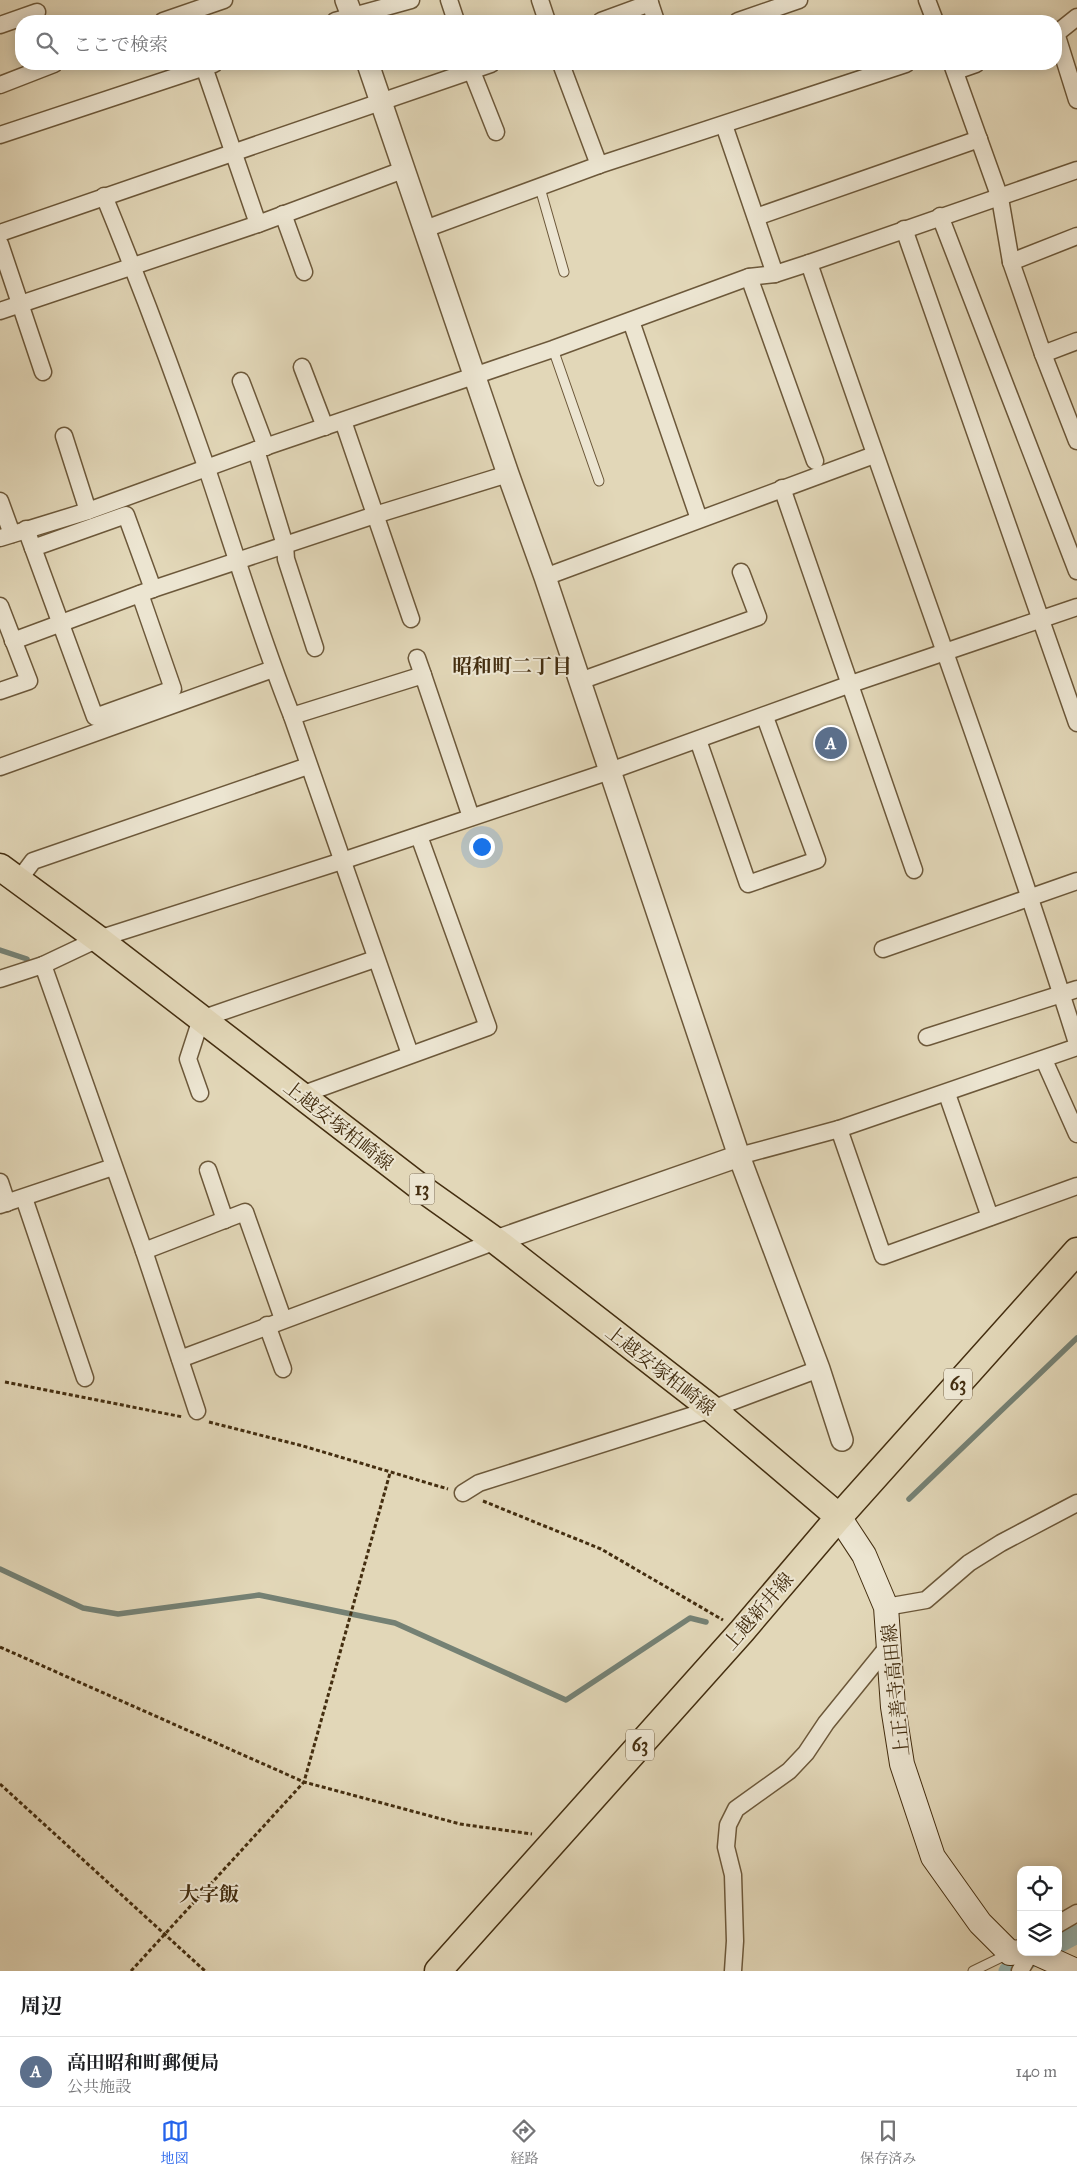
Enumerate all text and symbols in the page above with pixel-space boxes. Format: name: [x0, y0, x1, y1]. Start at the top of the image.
search box: [15, 15, 1062, 70]
icon: search: [33, 29, 61, 57]
text: ここで検索: [73, 33, 168, 56]
district label: 昭和町二丁目: [452, 654, 572, 678]
pin: A: [815, 724, 847, 762]
your location: [469, 834, 495, 860]
street label: 上越安塚柏崎線: [279, 1075, 398, 1175]
road number: 13: [410, 1174, 434, 1204]
street label: 上越安塚柏崎線: [601, 1320, 720, 1420]
road number: 63: [944, 1368, 972, 1400]
street label: 上越新井線: [719, 1568, 798, 1655]
street label: 上正善寺高田線: [877, 1623, 914, 1757]
road number: 63: [626, 1730, 654, 1760]
map controls: [1017, 1866, 1062, 1956]
button: locate: [1017, 1866, 1062, 1911]
district label: 大字飯: [179, 1882, 239, 1906]
button: layers: [1017, 1911, 1062, 1956]
text: 周辺: [20, 1993, 62, 2019]
text: 高田昭和町郵便局: [67, 2051, 219, 2074]
text: A: [31, 2062, 41, 2081]
text: 140 m: [1016, 2062, 1057, 2081]
text: 公共施設: [67, 2077, 131, 2096]
tab: 地図: [161, 2117, 189, 2167]
tab: 経路: [510, 2117, 538, 2167]
tab: 保存済み: [860, 2117, 916, 2167]

